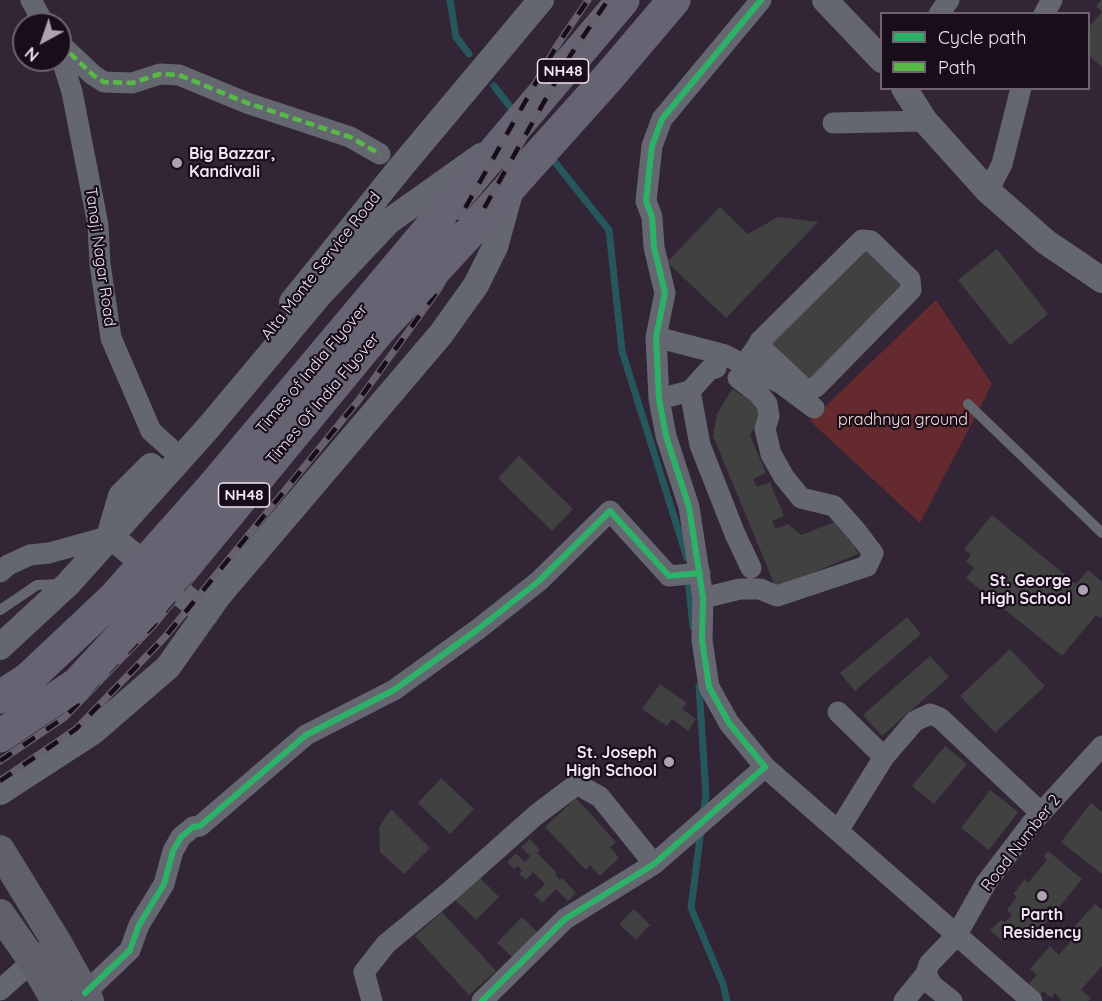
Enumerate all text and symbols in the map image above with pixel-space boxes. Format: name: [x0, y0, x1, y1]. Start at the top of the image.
north arrow: [12, 12, 72, 72]
legend: [880, 12, 1090, 90]
text: Cycle path: [938, 26, 1026, 49]
text: N: [21, 43, 43, 66]
text: Path: [938, 56, 976, 79]
road number: NH48: [538, 59, 588, 83]
place label: Big Bazzar, Kandivali: [189, 144, 275, 182]
marker: Big Bazzar, Kandivali: [170, 156, 184, 170]
street label: Tanaji Nagar Road: [81, 186, 119, 328]
street label: Alta Monte Service Road: [257, 188, 385, 344]
street label: Times of India Flyover: [252, 300, 372, 438]
street label: Times Of India Flyover: [262, 329, 384, 469]
park label: pradhnya ground: [838, 410, 968, 430]
road number: NH48: [218, 483, 270, 507]
place label: St. George High School: [980, 571, 1071, 609]
marker: St. George High School: [1076, 583, 1090, 597]
place label: St. Joseph High School: [566, 743, 657, 781]
marker: St. Joseph High School: [662, 755, 676, 769]
street label: Road Number 2: [977, 791, 1065, 895]
marker: Parth Residency: [1035, 889, 1049, 903]
place label: Parth Residency: [1003, 905, 1081, 943]

